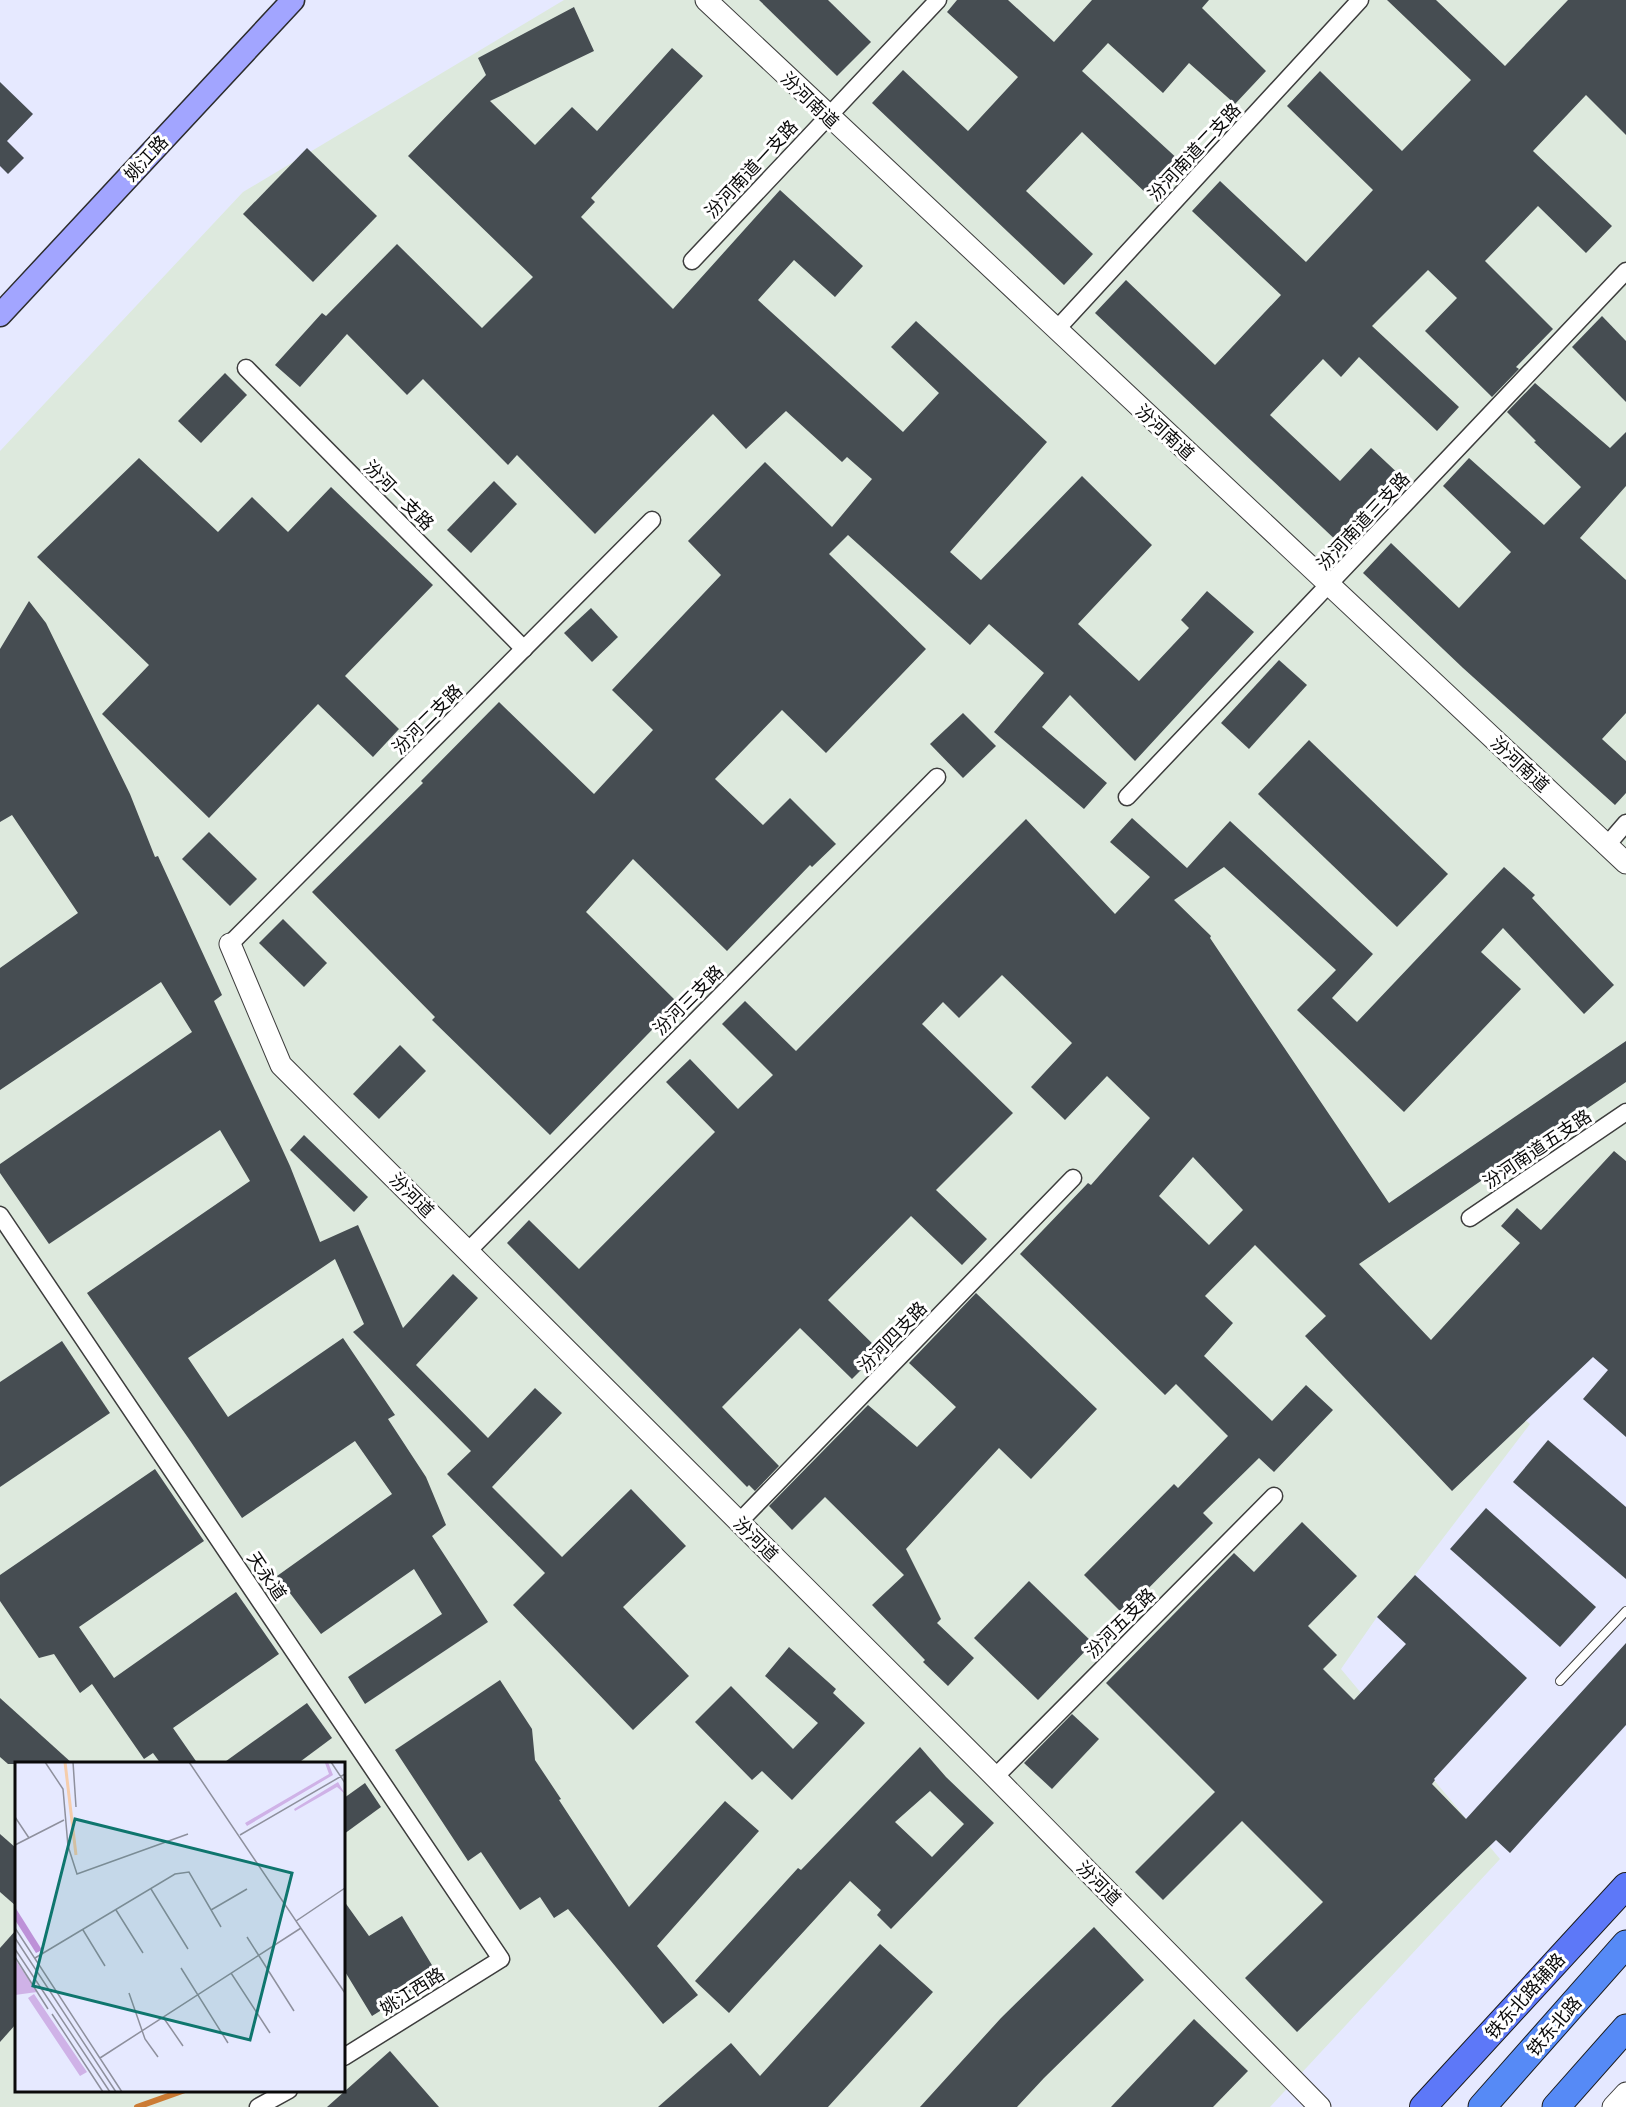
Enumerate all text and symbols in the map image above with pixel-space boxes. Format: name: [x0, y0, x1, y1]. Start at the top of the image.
street label: 汾河南道: [776, 67, 844, 133]
street label: 汾河南道二支路: [1143, 98, 1245, 206]
street label: 汾河南道一支路: [700, 115, 802, 223]
street label: 姚江路: [119, 130, 173, 186]
street label: 汾河南道: [1131, 399, 1199, 465]
street label: 汾河一支路: [359, 455, 439, 535]
street label: 汾河南道三支路: [1312, 467, 1414, 575]
street label: 汾河二支路: [387, 679, 467, 759]
street label: 汾河南道: [1486, 731, 1554, 797]
street label: 汾河三支路: [648, 960, 728, 1040]
street label: 汾河南道五支路: [1478, 1104, 1596, 1194]
street label: 汾河道: [385, 1168, 439, 1222]
street label: 汾河四支路: [852, 1297, 932, 1377]
street label: 汾河道: [729, 1512, 783, 1566]
street label: 天永道: [242, 1547, 292, 1605]
street label: 汾河五支路: [1080, 1583, 1160, 1663]
inset map: [15, 1762, 345, 2092]
street label: 汾河道: [1072, 1856, 1126, 1910]
street label: 铁东北路辅路: [1481, 1949, 1569, 2043]
street label: 姚江西路: [375, 1962, 449, 2020]
street label: 铁东北路: [1522, 1992, 1586, 2060]

